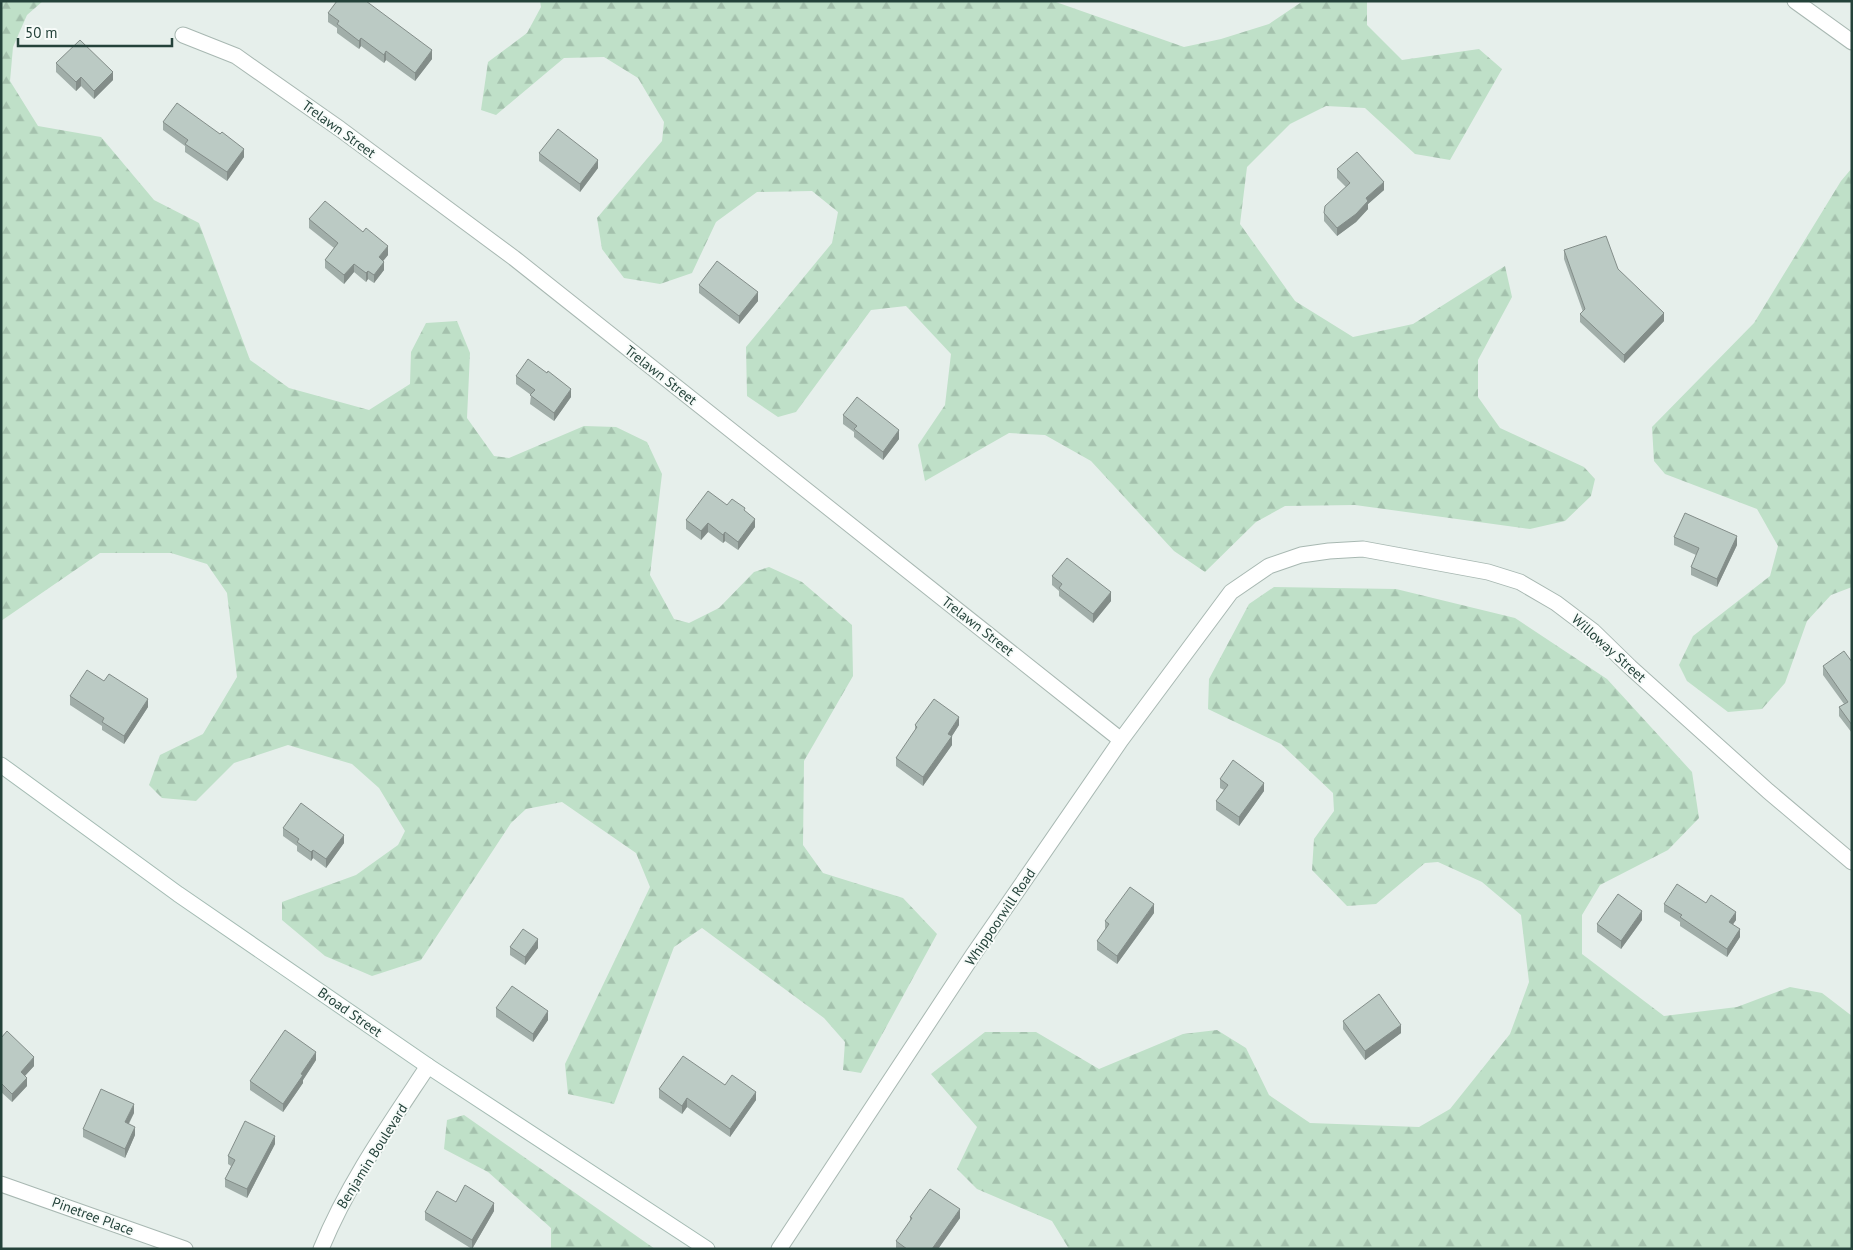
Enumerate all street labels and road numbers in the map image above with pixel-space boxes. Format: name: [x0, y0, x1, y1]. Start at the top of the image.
street label: Trelawn Street: [299, 96, 380, 162]
street label: Trelawn Street: [621, 341, 701, 409]
street label: Trelawn Street: [938, 592, 1018, 660]
street label: Willoway Street: [1568, 610, 1650, 686]
street label: Whippoorwill Road: [961, 865, 1039, 969]
street label: Broad Street: [314, 983, 386, 1041]
street label: Benjamin Boulevard: [333, 1100, 411, 1212]
street label: Pinetree Place: [50, 1193, 136, 1239]

